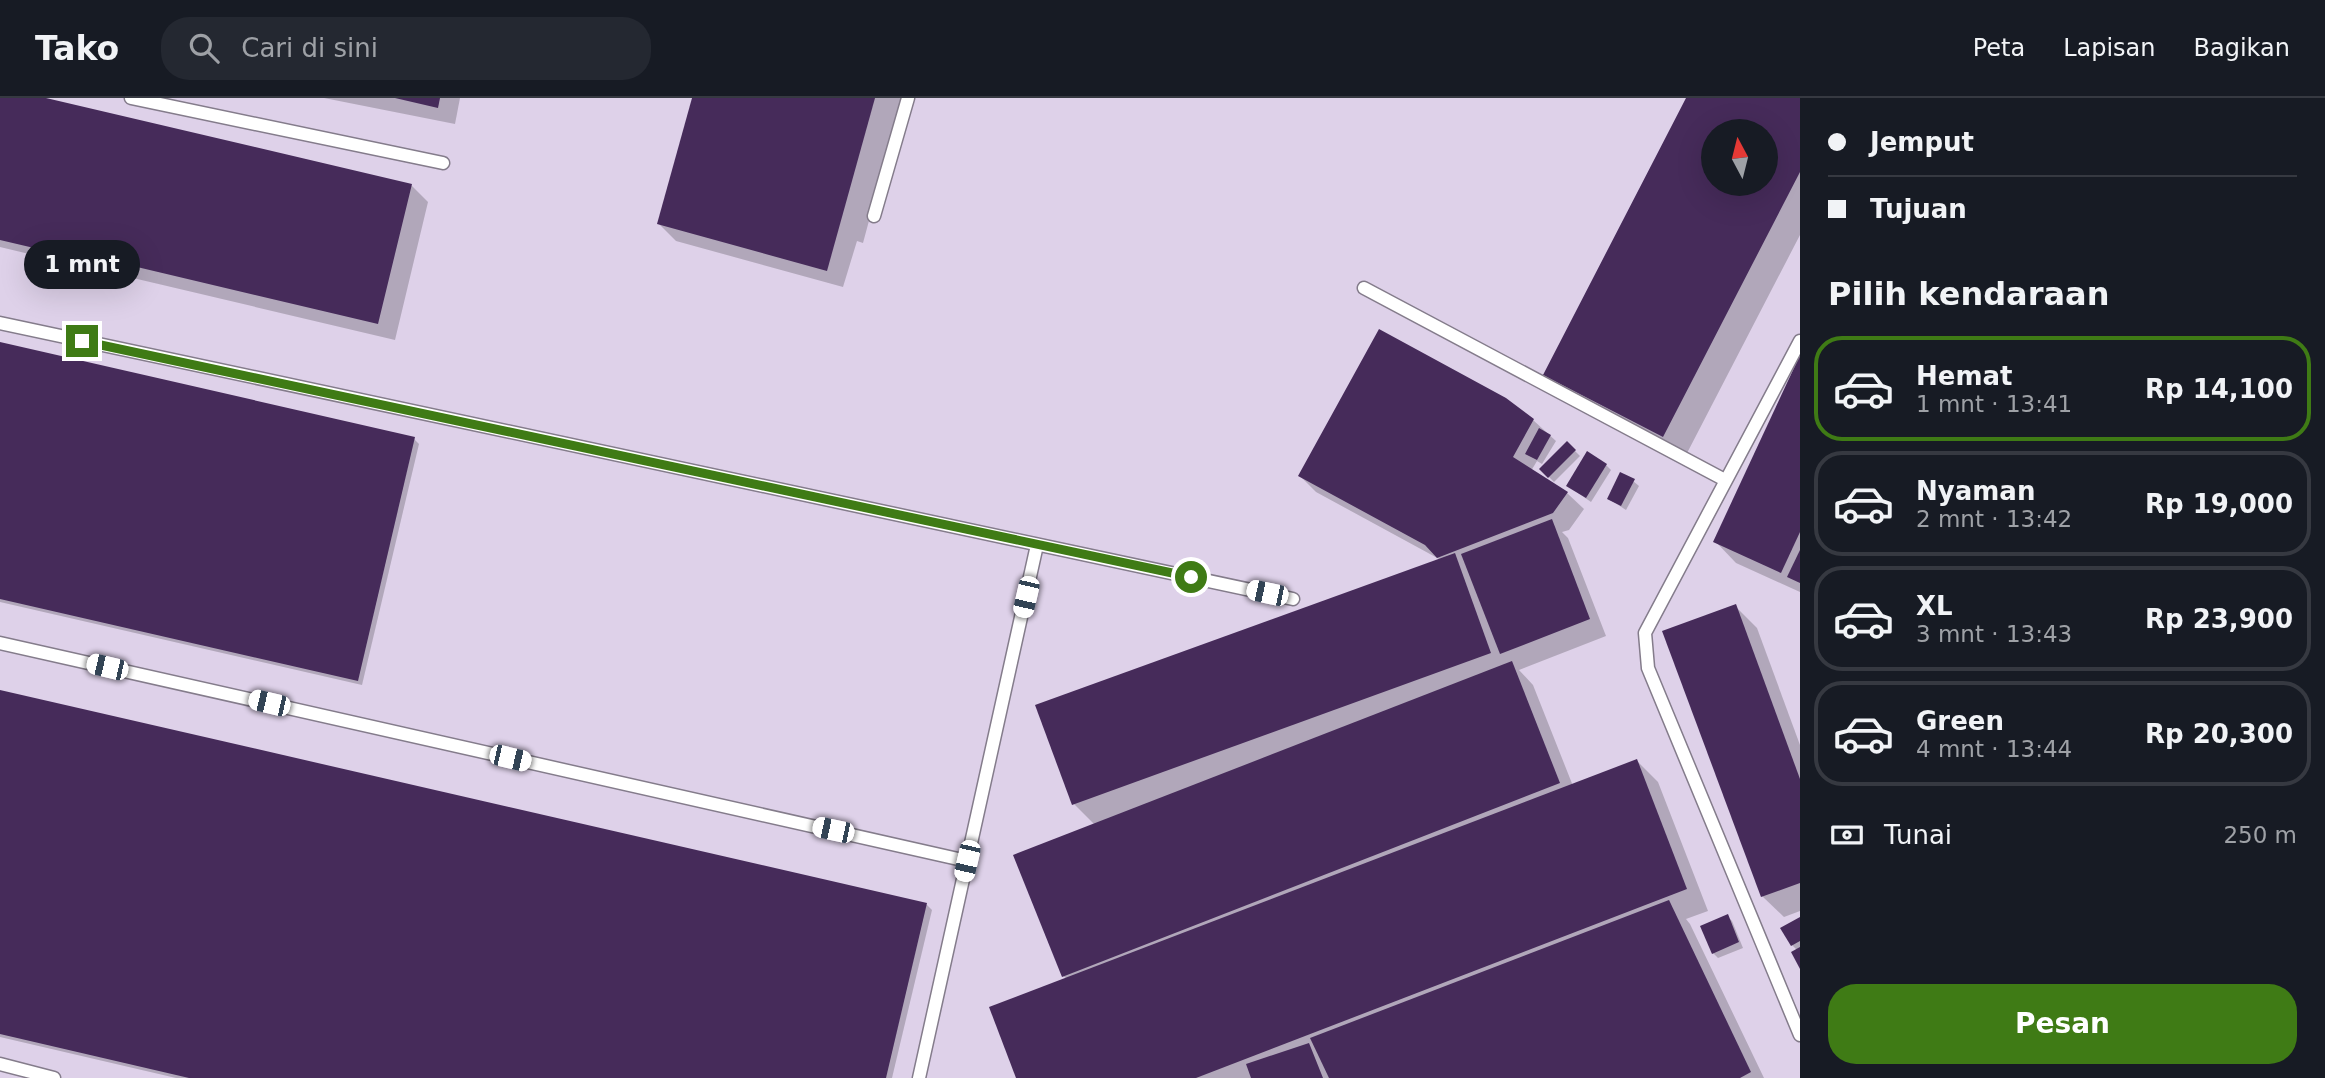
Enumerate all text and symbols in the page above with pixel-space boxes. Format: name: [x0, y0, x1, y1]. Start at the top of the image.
search box: [161, 17, 651, 80]
text: Tako: [35, 29, 119, 68]
icon: search: [185, 29, 223, 67]
text: Cari di sini: [241, 33, 378, 63]
text: Peta: [1973, 34, 2025, 62]
text: Lapisan: [2063, 34, 2156, 62]
text: Bagikan: [2194, 34, 2290, 62]
north arrow: [1701, 119, 1778, 196]
map controls: [1701, 119, 1778, 196]
text: Jemput: [1870, 127, 1974, 157]
text: Tujuan: [1870, 194, 1967, 224]
callout: 1 mnt: [24, 240, 140, 288]
text: 1 mnt: [44, 251, 120, 277]
text: Pilih kendaraan: [1828, 275, 2109, 313]
route end: [66, 325, 98, 357]
icon: car: [1832, 357, 1895, 420]
text: Hemat: [1916, 361, 2012, 391]
text: Rp 14,100: [2145, 374, 2293, 404]
text: 1 mnt · 13:41: [1916, 391, 2072, 417]
icon: car: [1832, 472, 1895, 535]
text: Nyaman: [1916, 476, 2035, 506]
text: Rp 19,000: [2145, 489, 2293, 519]
text: 2 mnt · 13:42: [1916, 506, 2072, 532]
route start: [1175, 561, 1207, 593]
car: [1012, 574, 1041, 620]
car: [1245, 578, 1290, 608]
icon: car: [1832, 587, 1895, 650]
text: XL: [1916, 591, 1953, 621]
text: Rp 23,900: [2145, 604, 2293, 634]
text: 3 mnt · 13:43: [1916, 621, 2072, 647]
car: [85, 652, 130, 682]
car: [247, 688, 292, 718]
icon: car: [1832, 702, 1895, 765]
text: Green: [1916, 706, 2004, 736]
text: Rp 20,300: [2145, 719, 2293, 749]
text: 4 mnt · 13:44: [1916, 736, 2072, 762]
car: [488, 743, 533, 773]
car: [811, 815, 856, 845]
icon: cash: [1828, 816, 1866, 854]
text: Tunai: [1884, 820, 1952, 850]
text: 250 m: [2223, 822, 2297, 848]
car: [953, 838, 982, 884]
button: Pesan: [1828, 984, 2297, 1064]

